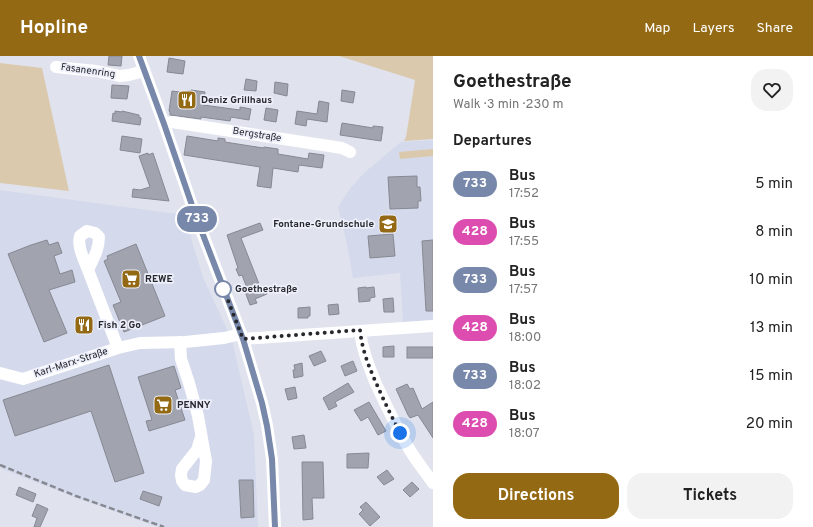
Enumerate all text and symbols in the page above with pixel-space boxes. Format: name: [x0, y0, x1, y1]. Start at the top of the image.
text: Hopline: [20, 16, 88, 40]
text: Map: [644, 20, 670, 37]
text: Layers: [692, 20, 734, 37]
text: Share: [756, 20, 793, 37]
street label: Fasanenring: [60, 61, 116, 81]
button: heart: [751, 69, 793, 111]
text: Goethestraße: [453, 70, 572, 94]
restaurant icon: Deniz Grillhaus: [176, 89, 198, 111]
place label: Deniz Grillhaus: [201, 94, 272, 107]
text: Walk · 3 min · 230 m: [453, 97, 564, 113]
street label: Bergstraße: [232, 125, 282, 145]
text: Departures: [453, 132, 532, 151]
text: Bus: [509, 167, 536, 186]
text: 733: [463, 175, 487, 192]
text: 5 min: [755, 175, 793, 194]
text: 17:52: [509, 186, 539, 202]
line badge: 733: [174, 206, 220, 232]
text: 733: [185, 210, 209, 227]
school or university icon: Fontane-Grundschule: [377, 213, 399, 235]
text: Bus: [509, 215, 536, 234]
place label: Fontane-Grundschule: [273, 218, 374, 231]
text: 428: [462, 223, 488, 240]
text: 8 min: [755, 223, 793, 242]
text: 17:55: [509, 234, 539, 250]
text: Bus: [509, 263, 536, 282]
supermarket icon: REWE: [120, 268, 142, 290]
text: 733: [463, 271, 487, 288]
text: 10 min: [749, 271, 793, 290]
place label: REWE: [145, 273, 173, 286]
marker: Goethestraße: [214, 280, 232, 298]
text: 17:57: [509, 282, 538, 298]
place label: Goethestraße: [235, 283, 298, 296]
text: Bus: [509, 311, 536, 330]
restaurant icon: Fish 2 Go: [73, 314, 95, 336]
place label: Fish 2 Go: [98, 319, 141, 332]
text: 428: [462, 319, 488, 336]
text: 13 min: [750, 319, 793, 338]
text: 18:00: [509, 330, 541, 346]
street label: Karl-Marx-Straße: [32, 345, 110, 381]
text: Bus: [509, 359, 536, 378]
text: 733: [463, 367, 487, 384]
text: 15 min: [750, 367, 793, 386]
text: 18:02: [509, 378, 541, 394]
supermarket icon: PENNY: [152, 394, 174, 416]
place label: PENNY: [177, 399, 211, 412]
text: Bus: [509, 407, 536, 426]
text: 428: [462, 415, 488, 432]
text: 20 min: [746, 415, 793, 434]
your location: [390, 423, 410, 443]
text: 18:07: [509, 426, 539, 442]
button: Directions: [453, 473, 619, 519]
button: Tickets: [627, 473, 793, 519]

